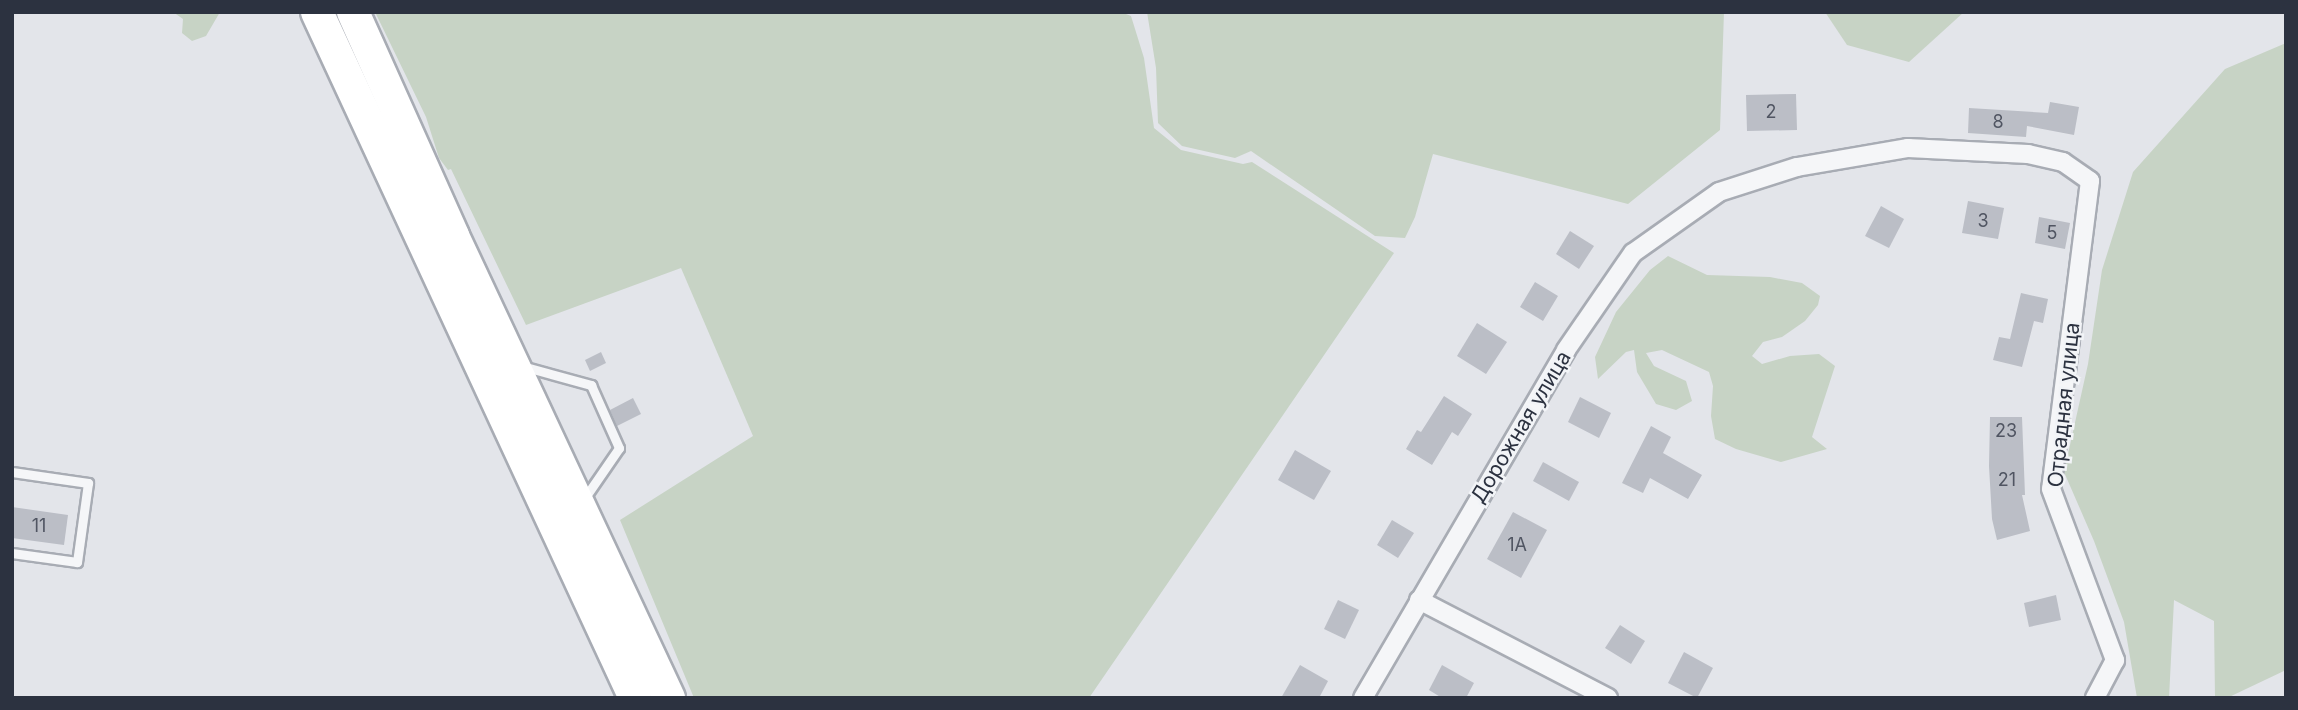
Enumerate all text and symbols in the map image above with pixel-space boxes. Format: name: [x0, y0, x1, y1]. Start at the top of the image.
house number: 2: [1766, 101, 1776, 123]
house number: 8: [1992, 111, 2004, 133]
house number: 3: [1977, 210, 1989, 232]
house number: 5: [2047, 222, 2057, 244]
street label: Отрадная улица: [2043, 321, 2085, 489]
street label: Дорожная улица: [1466, 346, 1576, 508]
house number: 23: [1995, 420, 2017, 442]
house number: 21: [1998, 469, 2016, 491]
house number: 11: [32, 515, 46, 537]
house number: 1А: [1507, 534, 1527, 556]

